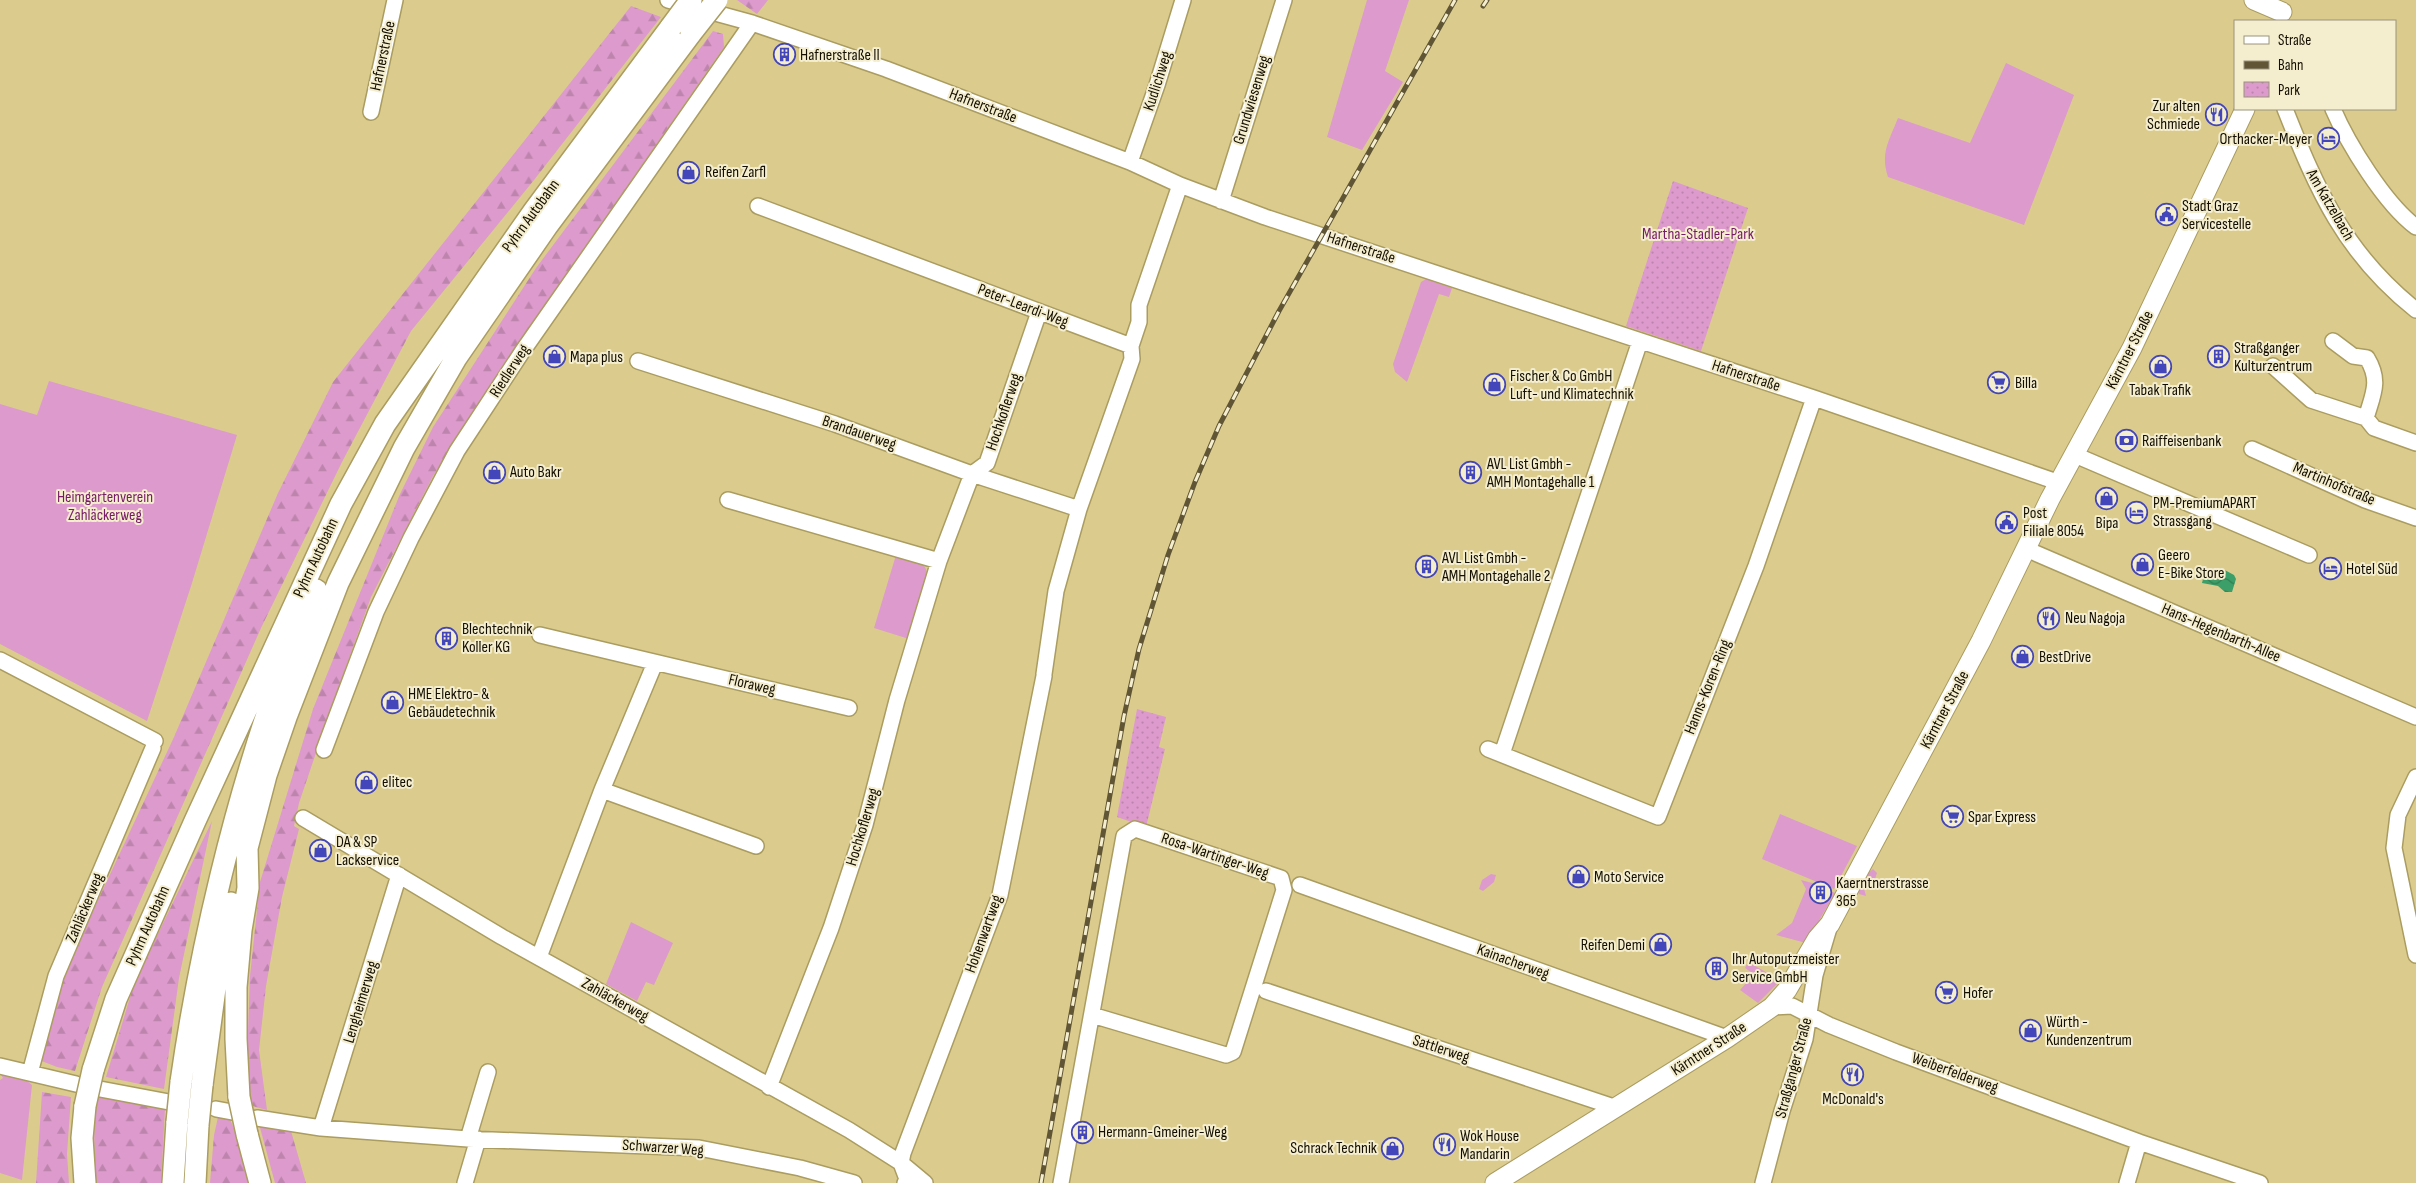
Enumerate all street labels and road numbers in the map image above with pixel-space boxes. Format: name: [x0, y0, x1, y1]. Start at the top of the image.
street label: Hafnerstraße: [366, 19, 400, 93]
street label: Kudlichweg: [1139, 49, 1177, 113]
street label: Grundwiesenweg: [1229, 53, 1275, 147]
street label: Hafnerstraße: [947, 84, 1019, 128]
street label: Am Katzelbach: [2301, 165, 2358, 244]
street label: Pyhrn Autobahn: [498, 176, 564, 256]
street label: Hafnerstraße: [1324, 228, 1398, 268]
street label: Peter-Leardi-Weg: [975, 280, 1071, 332]
street label: Kärntner Straße: [2102, 308, 2158, 392]
street label: Riedlerweg: [486, 341, 534, 401]
street label: Hafnerstraße: [1709, 356, 1783, 396]
street label: Hochkoflerweg: [982, 371, 1026, 453]
street label: Brandauerweg: [820, 411, 898, 455]
street label: Martinhofstraße: [2290, 458, 2378, 510]
street label: Pyhrn Autobahn: [289, 515, 343, 601]
street label: Hans-Hegenbarth-Allee: [2159, 599, 2283, 667]
street label: Hanns-Koren-Ring: [1680, 637, 1736, 737]
street label: Kärntner Straße: [1917, 668, 1973, 752]
street label: Floraweg: [727, 670, 777, 700]
street label: Hochkoflerweg: [842, 786, 884, 868]
street label: Rosa-Wartinger-Weg: [1159, 829, 1271, 883]
street label: Zahläckerweg: [62, 870, 108, 946]
street label: Pyhrn Autobahn: [122, 883, 174, 969]
street label: Hohenwartweg: [961, 893, 1007, 975]
street label: Kainacherweg: [1474, 940, 1552, 984]
street label: Lengheimerweg: [339, 959, 383, 1045]
street label: Zahläckerweg: [578, 974, 652, 1026]
street label: Straßganger Straße: [1771, 1016, 1817, 1120]
street label: Kärntner Straße: [1668, 1018, 1750, 1080]
street label: Sattlerweg: [1410, 1031, 1472, 1067]
street label: Weiberfelderweg: [1909, 1049, 2001, 1097]
street label: Schwarzer Weg: [622, 1136, 704, 1160]

